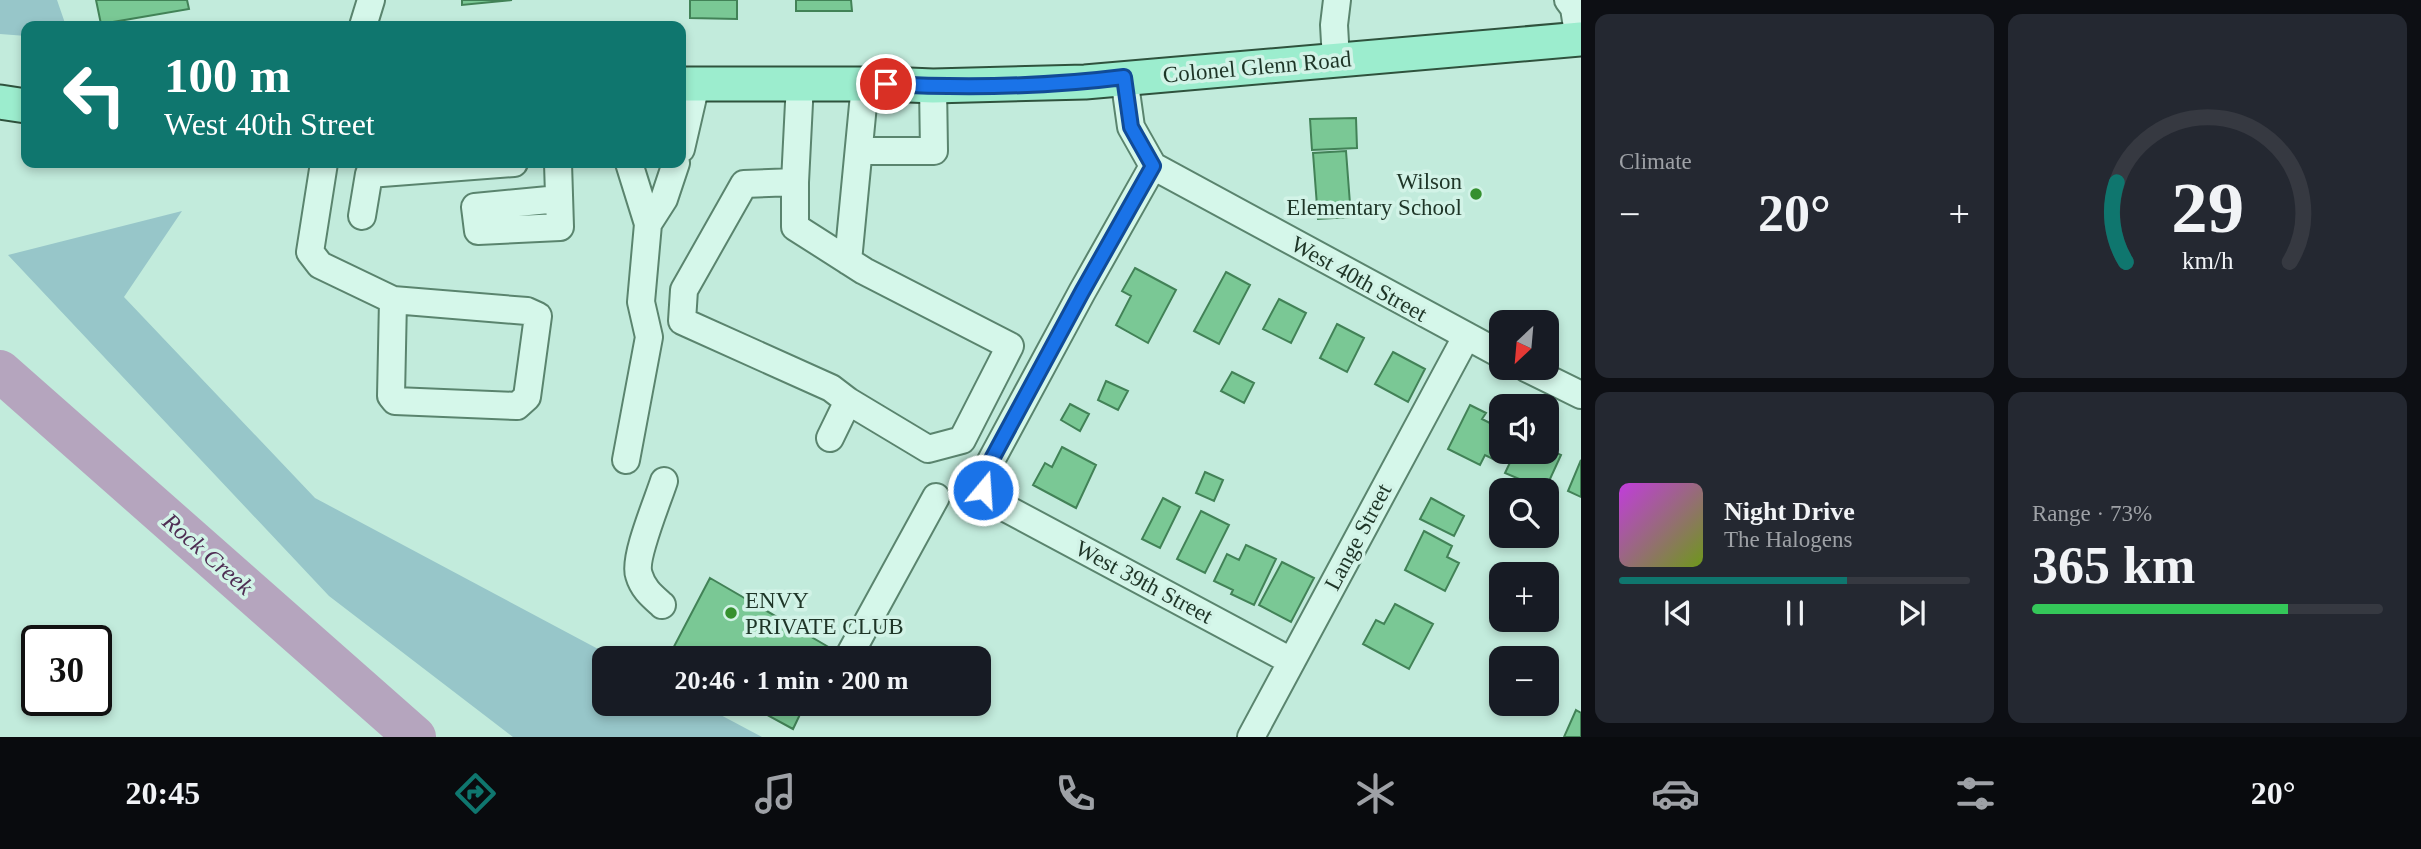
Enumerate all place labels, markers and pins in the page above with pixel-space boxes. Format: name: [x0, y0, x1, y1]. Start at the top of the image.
pin: [856, 54, 916, 114]
place label: Wilson Elementary School: [1286, 169, 1462, 220]
marker: Wilson Elementary School: [1468, 186, 1484, 202]
place label: ENVY PRIVATE CLUB: [745, 588, 904, 639]
marker: ENVY PRIVATE CLUB: [723, 605, 739, 621]

